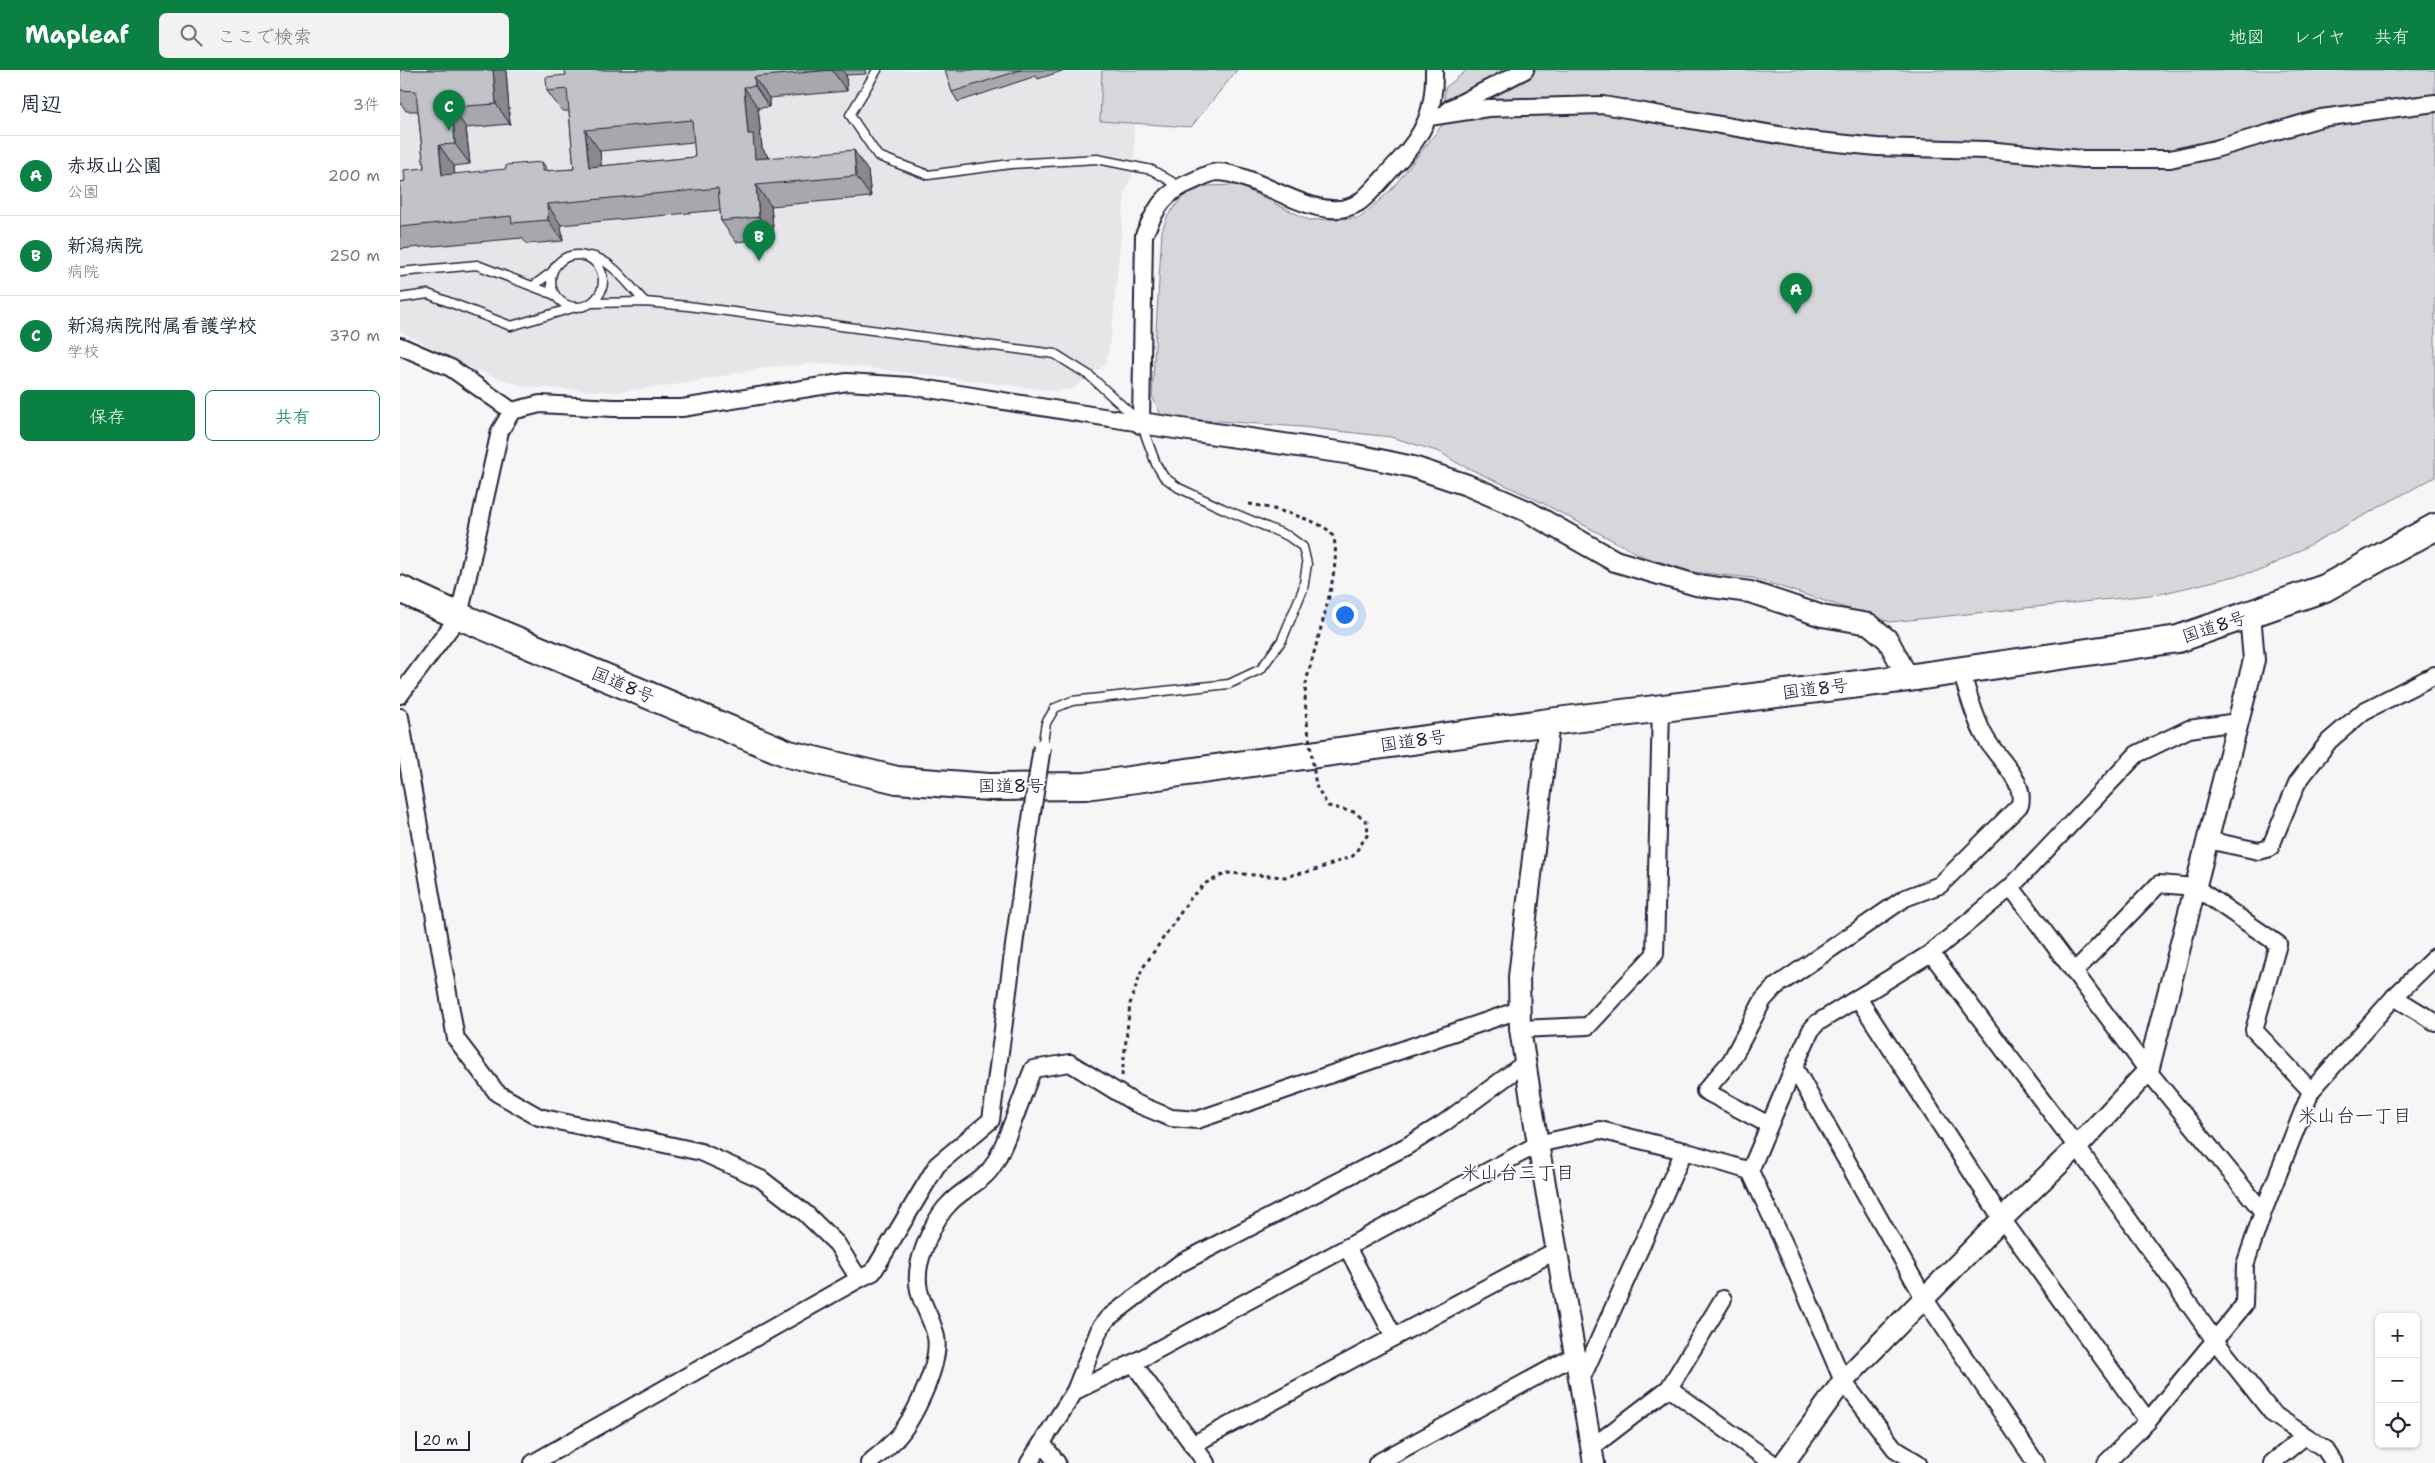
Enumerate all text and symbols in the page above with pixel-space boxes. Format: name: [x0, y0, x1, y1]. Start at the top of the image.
search box: [159, 13, 509, 58]
text: Mapleaf: [25, 19, 129, 51]
icon: search: [177, 21, 205, 49]
text: ここで検索: [217, 24, 312, 49]
text: 地図: [2229, 25, 2265, 49]
text: レイヤ: [2293, 25, 2346, 49]
text: 共有: [2374, 25, 2410, 49]
text: 周辺: [20, 90, 62, 118]
pin: C: [433, 90, 465, 131]
text: 3件: [353, 94, 380, 115]
text: 赤坂山公園: [67, 153, 162, 178]
text: A: [30, 165, 42, 186]
text: 200 m: [328, 165, 380, 186]
text: 公園: [67, 181, 99, 202]
pin: B: [743, 220, 775, 261]
text: 新潟病院: [67, 233, 143, 258]
text: B: [31, 245, 41, 266]
text: 250 m: [329, 245, 380, 266]
text: 病院: [67, 261, 99, 282]
pin: A: [1780, 273, 1812, 314]
text: 新潟病院附属看護学校: [67, 313, 257, 338]
text: C: [31, 325, 41, 346]
text: 370 m: [329, 325, 380, 346]
text: 学校: [67, 341, 99, 362]
button: 保存: [20, 390, 195, 441]
button: 共有: [205, 390, 380, 441]
your location: [1332, 602, 1358, 628]
street label: 国道8号: [2179, 605, 2249, 649]
street label: 国道8号: [588, 661, 658, 709]
street label: 国道8号: [1780, 673, 1850, 705]
street label: 国道8号: [1378, 724, 1448, 758]
street label: 国道8号: [978, 774, 1044, 798]
district label: 米山台一丁目: [2298, 1103, 2412, 1128]
district label: 米山台三丁目: [1461, 1160, 1575, 1185]
map controls: [2375, 1313, 2420, 1448]
button: +: [2375, 1313, 2420, 1358]
button: −: [2375, 1358, 2420, 1403]
button: locate: [2375, 1403, 2420, 1448]
scale bar: [415, 1428, 470, 1451]
text: 20 m: [422, 1431, 458, 1449]

